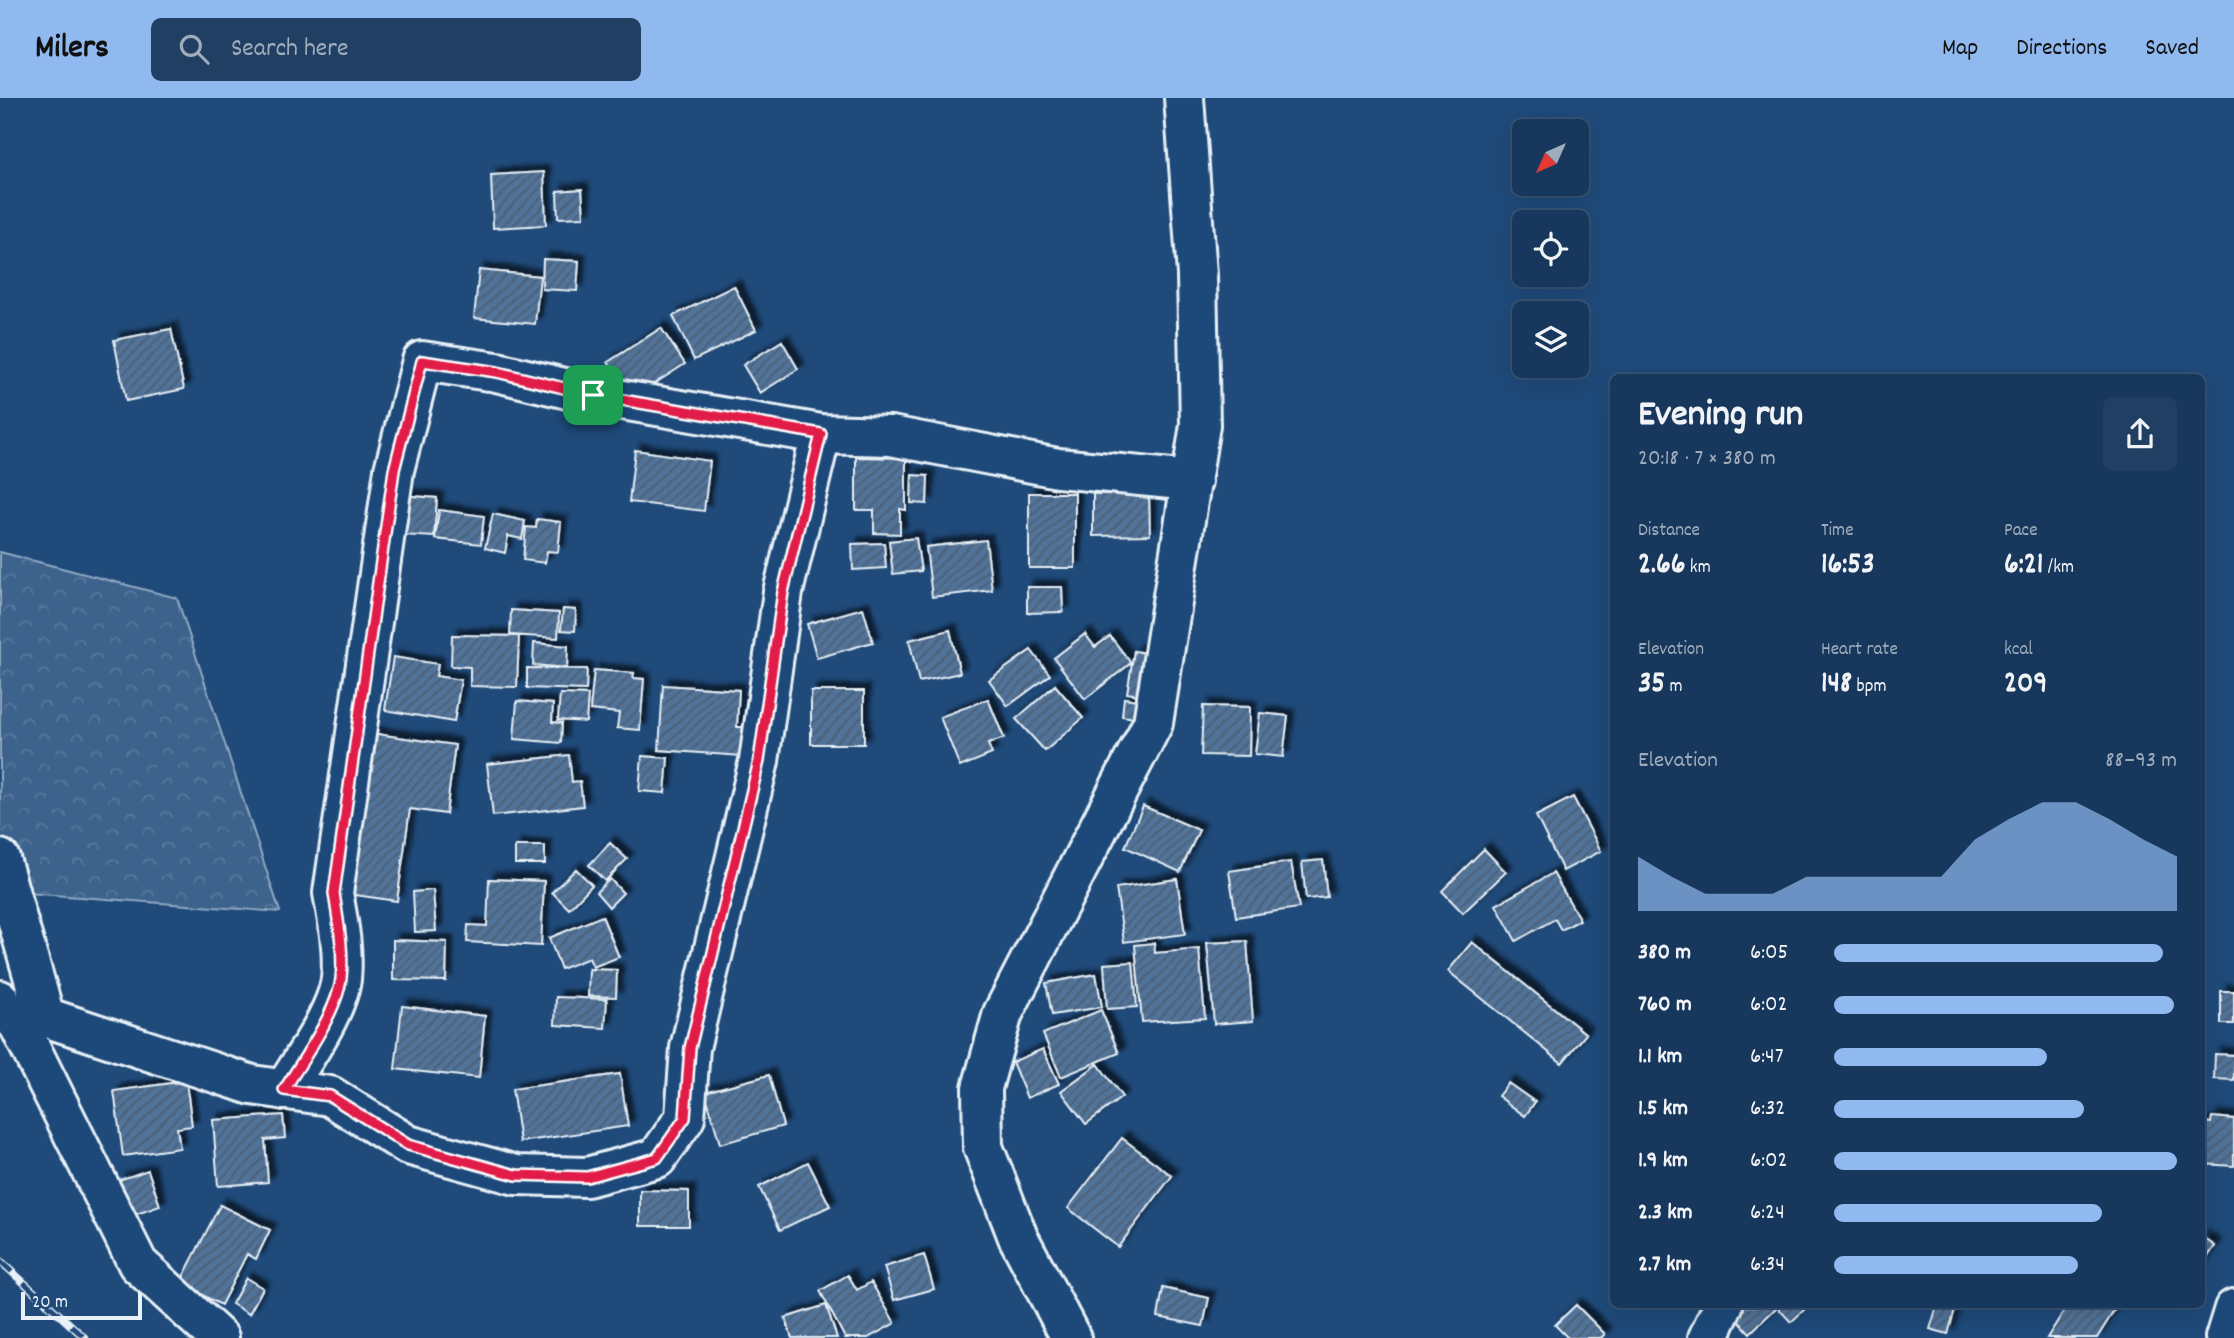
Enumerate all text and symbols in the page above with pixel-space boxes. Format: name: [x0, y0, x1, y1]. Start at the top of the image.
search box: [151, 18, 641, 81]
text: Milers: [35, 26, 109, 73]
icon: search: [175, 30, 213, 68]
text: Search here: [231, 31, 348, 68]
text: Map: [1942, 32, 1978, 66]
text: Directions: [2016, 32, 2107, 66]
text: Saved: [2145, 32, 2199, 66]
north arrow: [1512, 119, 1589, 196]
map controls: [1512, 119, 1589, 378]
button: locate: [1512, 210, 1589, 287]
button: layers: [1512, 301, 1589, 378]
pin: [563, 365, 623, 425]
icon: arrive: [574, 376, 612, 414]
text: Evening run: [1638, 389, 1803, 444]
button: share: [2103, 397, 2177, 471]
text: 20:18 · 7 × 380 m: [1638, 443, 1776, 476]
text: Distance: [1638, 518, 1700, 545]
text: Time: [1821, 518, 1854, 545]
text: Pace: [2004, 518, 2038, 545]
text: 2.66: [1638, 545, 1686, 588]
text: 16:53: [1821, 545, 1874, 588]
text: 6:21: [2004, 545, 2043, 588]
text: km: [1686, 555, 1711, 582]
text: /km: [2043, 555, 2074, 582]
text: Elevation: [1638, 637, 1704, 664]
text: Heart rate: [1821, 637, 1898, 664]
text: kcal: [2004, 637, 2033, 664]
text: 35: [1638, 664, 1665, 707]
text: 148: [1821, 664, 1852, 707]
text: 209: [2004, 664, 2047, 707]
text: m: [1665, 674, 1683, 701]
text: bpm: [1852, 674, 1886, 701]
text: Elevation: [1638, 745, 1718, 778]
text: 88–93 m: [2105, 745, 2177, 778]
text: 380 m: [1638, 937, 1691, 970]
text: 6:05: [1750, 937, 1788, 970]
text: 760 m: [1638, 989, 1692, 1022]
text: 6:02: [1750, 989, 1788, 1022]
text: 1.1 km: [1638, 1041, 1682, 1074]
text: 6:47: [1750, 1041, 1783, 1074]
text: 1.5 km: [1638, 1093, 1688, 1126]
text: 6:32: [1750, 1093, 1785, 1126]
text: 1.9 km: [1638, 1145, 1688, 1178]
text: 6:02: [1750, 1145, 1788, 1178]
text: 2.3 km: [1638, 1197, 1693, 1230]
text: 6:24: [1750, 1197, 1785, 1230]
text: 2.7 km: [1638, 1249, 1691, 1282]
text: 6:34: [1750, 1249, 1785, 1282]
scale bar: [21, 1289, 142, 1321]
text: 20 m: [32, 1290, 68, 1317]

